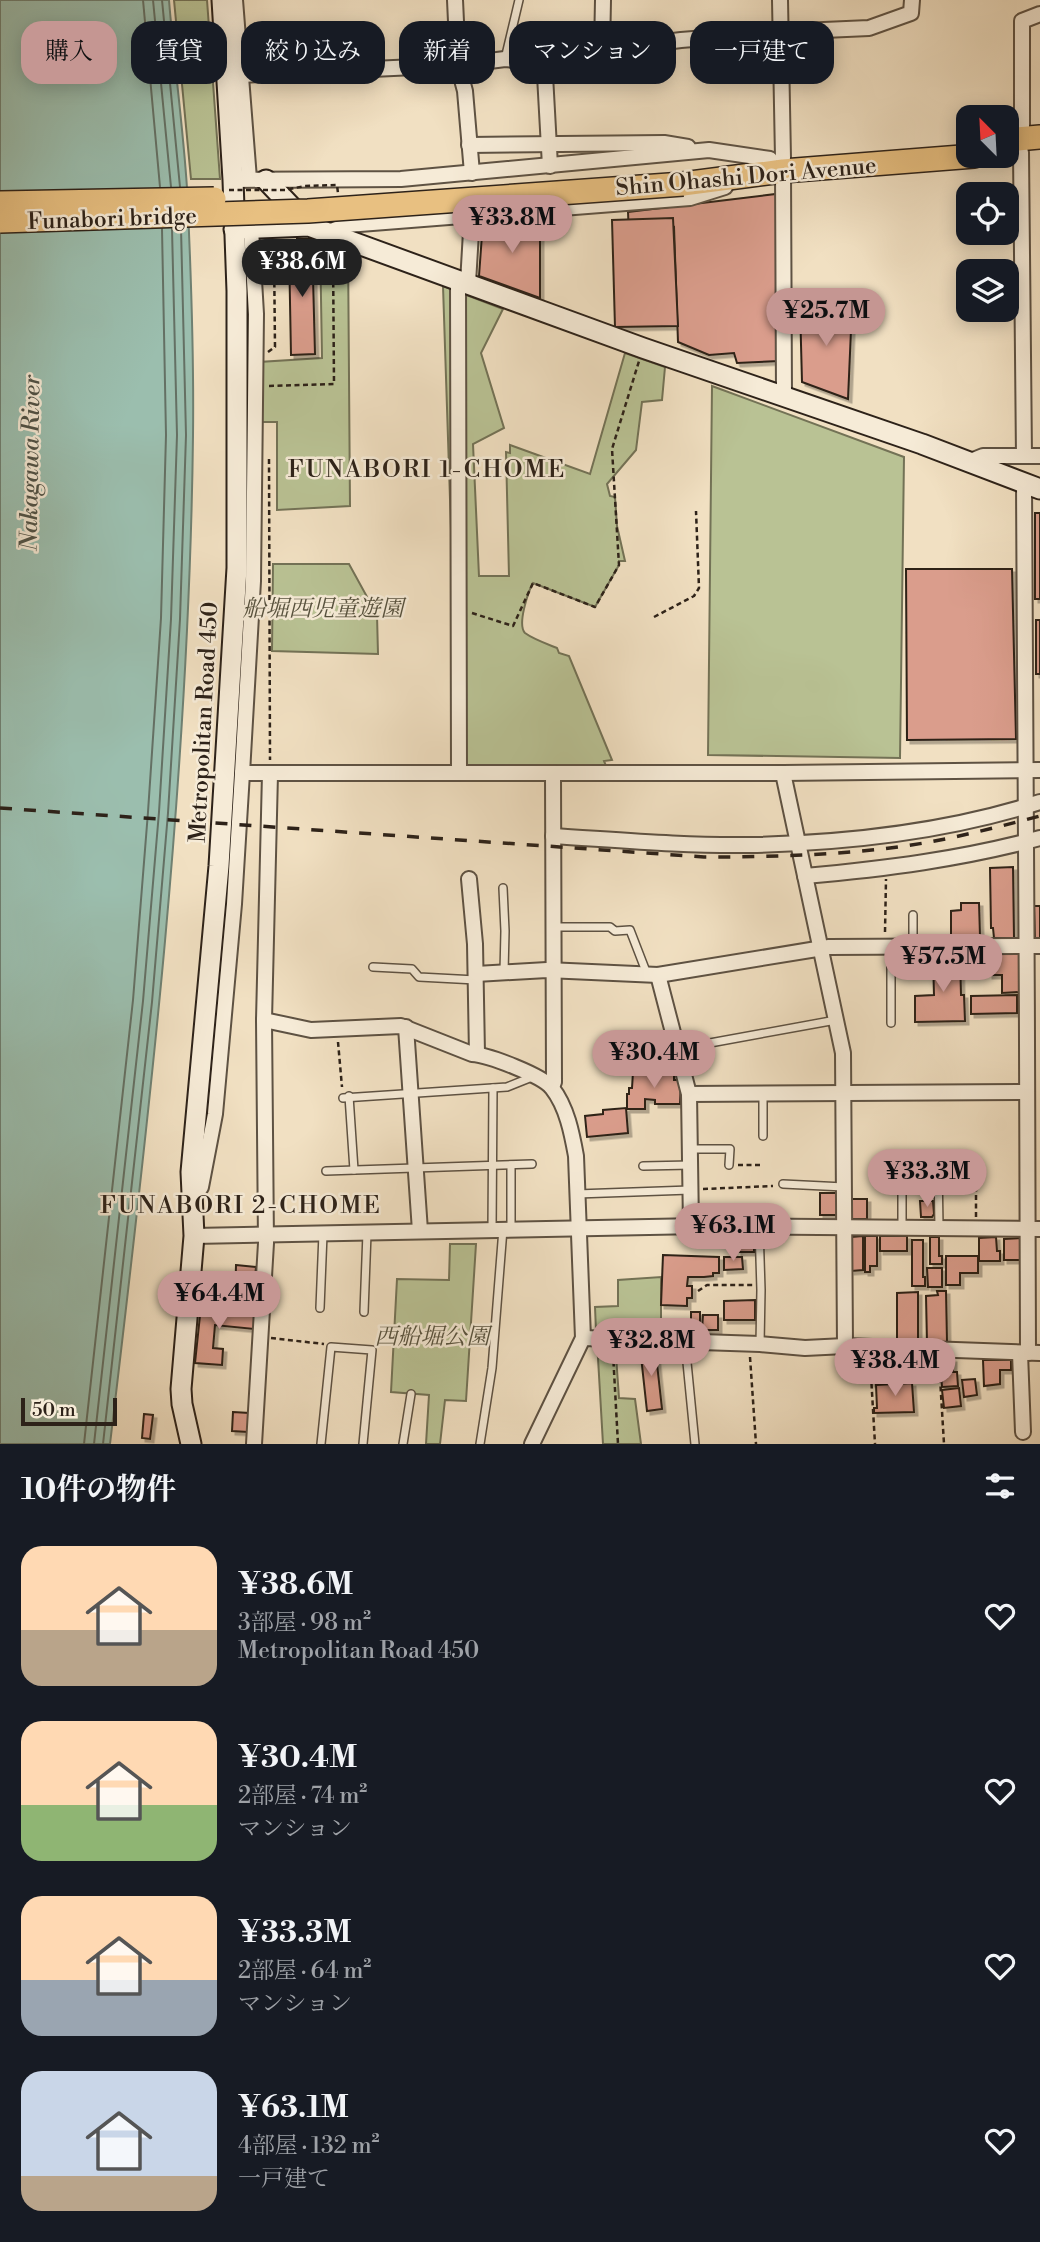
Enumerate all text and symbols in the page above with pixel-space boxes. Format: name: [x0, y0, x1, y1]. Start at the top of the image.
chip: 購入: [21, 21, 117, 84]
chip: 賃貸: [131, 21, 227, 84]
chip: 絞り込み: [241, 21, 385, 84]
chip: 新着: [399, 21, 495, 84]
chip: マンション: [509, 21, 676, 84]
chip: 一戸建て: [690, 21, 834, 84]
north arrow: [956, 105, 1018, 168]
map controls: [956, 105, 1019, 322]
street label: Shin Ohashi Dori Avenue: [615, 152, 878, 202]
button: locate: [956, 182, 1019, 245]
pin: ¥33.8M: [455, 196, 569, 255]
street label: Funabori bridge: [27, 202, 197, 236]
text: ¥33.8M: [468, 204, 556, 232]
pin: ¥38.6M: [245, 240, 359, 299]
text: ¥38.6M: [258, 248, 346, 276]
button: layers: [956, 259, 1019, 322]
pin: ¥25.7M: [769, 288, 883, 348]
text: ¥25.7M: [782, 297, 870, 325]
water label: Nakagawa River: [14, 374, 48, 552]
district label: FUNABORI 1-CHOME: [288, 455, 566, 485]
park label: 船堀西児童遊園: [243, 595, 408, 623]
street label: Metropolitan Road 450: [184, 601, 224, 843]
pin: ¥57.5M: [886, 934, 1000, 994]
text: ¥57.5M: [900, 943, 986, 971]
pin: ¥30.4M: [597, 1030, 711, 1090]
text: ¥30.4M: [608, 1039, 700, 1067]
pin: ¥33.3M: [870, 1150, 984, 1209]
text: ¥33.3M: [884, 1158, 970, 1186]
district label: FUNABORI 2-CHOME: [100, 1191, 382, 1221]
pin: ¥63.1M: [676, 1204, 790, 1263]
text: ¥63.1M: [691, 1212, 775, 1240]
pin: ¥64.4M: [162, 1272, 276, 1331]
text: ¥64.4M: [173, 1280, 265, 1308]
pin: ¥32.8M: [594, 1318, 708, 1378]
park label: 西船堀公園: [375, 1323, 494, 1351]
text: ¥32.8M: [607, 1327, 695, 1355]
pin: ¥38.4M: [838, 1338, 952, 1398]
text: ¥38.4M: [850, 1347, 940, 1375]
scale bar: [21, 1395, 117, 1427]
text: 50 m: [32, 1398, 76, 1422]
icon: filters: [981, 1467, 1019, 1505]
text: 10件の物件: [21, 1471, 176, 1509]
text: ¥38.6M: [238, 1566, 353, 1604]
icon: home: [77, 1574, 161, 1658]
icon: heart: [981, 1597, 1019, 1635]
text: 3部屋 · 98 m²: [238, 1609, 371, 1637]
text: Metropolitan Road 450: [238, 1637, 479, 1665]
text: ¥30.4M: [238, 1739, 357, 1777]
icon: home: [77, 1749, 161, 1833]
icon: heart: [981, 1772, 1019, 1810]
text: 2部屋 · 74 m²: [238, 1782, 367, 1810]
text: マンション: [238, 1815, 352, 1843]
text: ¥33.3M: [238, 1914, 351, 1952]
icon: home: [77, 1924, 161, 2008]
icon: heart: [981, 1947, 1019, 1985]
text: 2部屋 · 64 m²: [238, 1957, 371, 1985]
text: マンション: [238, 1990, 352, 2018]
text: ¥63.1M: [238, 2089, 349, 2127]
icon: home: [77, 2099, 161, 2183]
icon: heart: [981, 2122, 1019, 2160]
text: 4部屋 · 132 m²: [238, 2132, 380, 2160]
text: 一戸建て: [238, 2165, 330, 2193]

